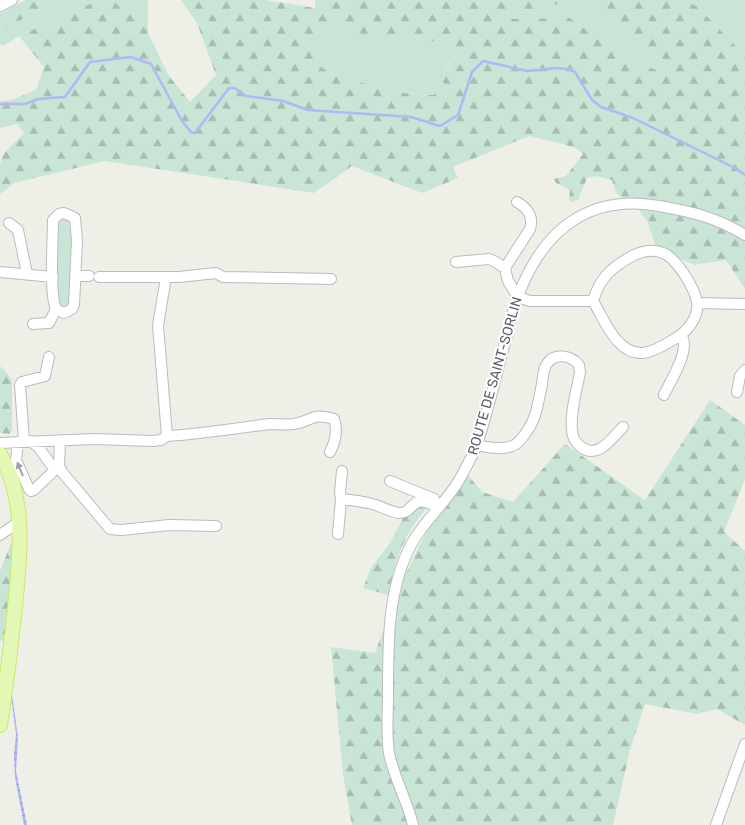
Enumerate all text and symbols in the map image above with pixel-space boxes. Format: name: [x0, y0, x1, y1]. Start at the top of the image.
street label: ROUTE DE SAINT-SORLIN: [464, 295, 526, 457]
one-way arrow: [16, 461, 24, 476]

